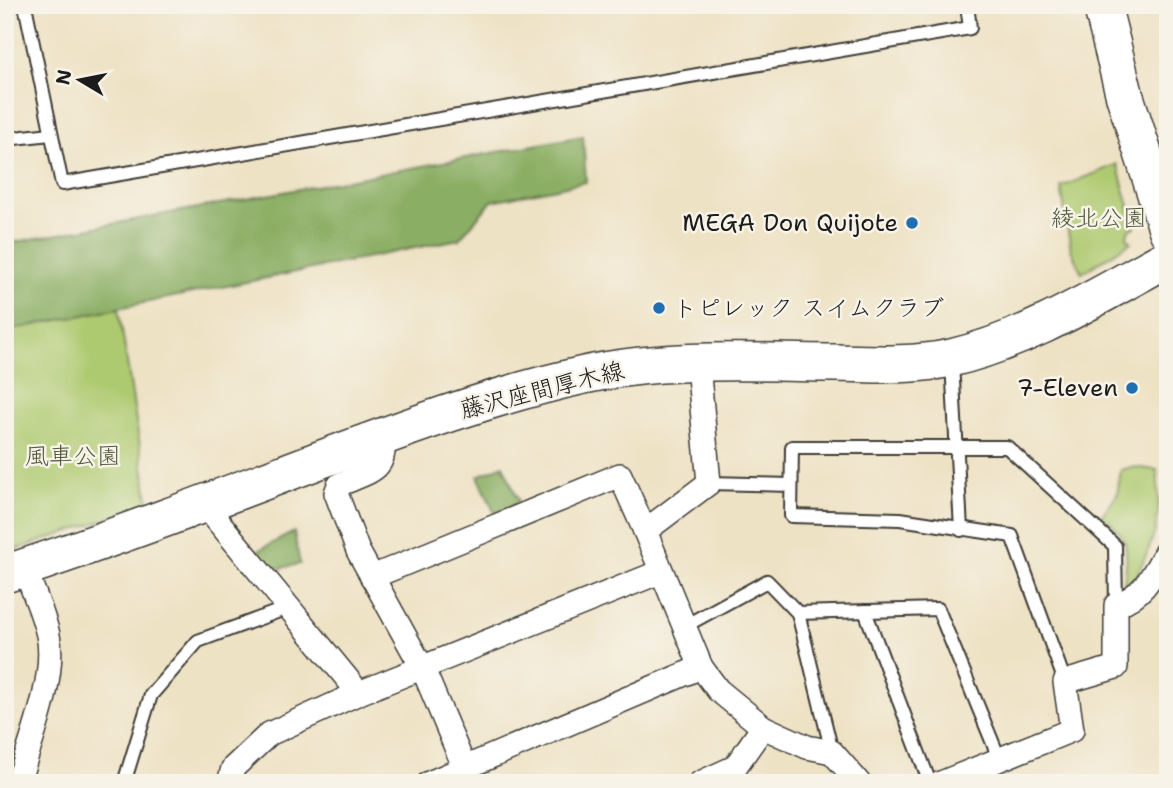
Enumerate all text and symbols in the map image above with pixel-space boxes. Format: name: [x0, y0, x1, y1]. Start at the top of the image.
north arrow: [46, 46, 116, 116]
text: N: [50, 68, 77, 87]
park label: 綾北公園: [1051, 202, 1147, 234]
place label: MEGA Don Quijote: [682, 207, 898, 239]
marker: MEGA Don Quijote: [904, 215, 920, 231]
place label: トピレック スイムクラブ: [673, 292, 944, 324]
marker: トピレック スイムクラブ: [651, 300, 667, 316]
street label: 藤沢座間厚木線: [457, 354, 627, 426]
place label: 7-Eleven: [1017, 372, 1118, 404]
marker: 7-Eleven: [1124, 380, 1140, 396]
park label: 風車公園: [25, 440, 121, 472]

